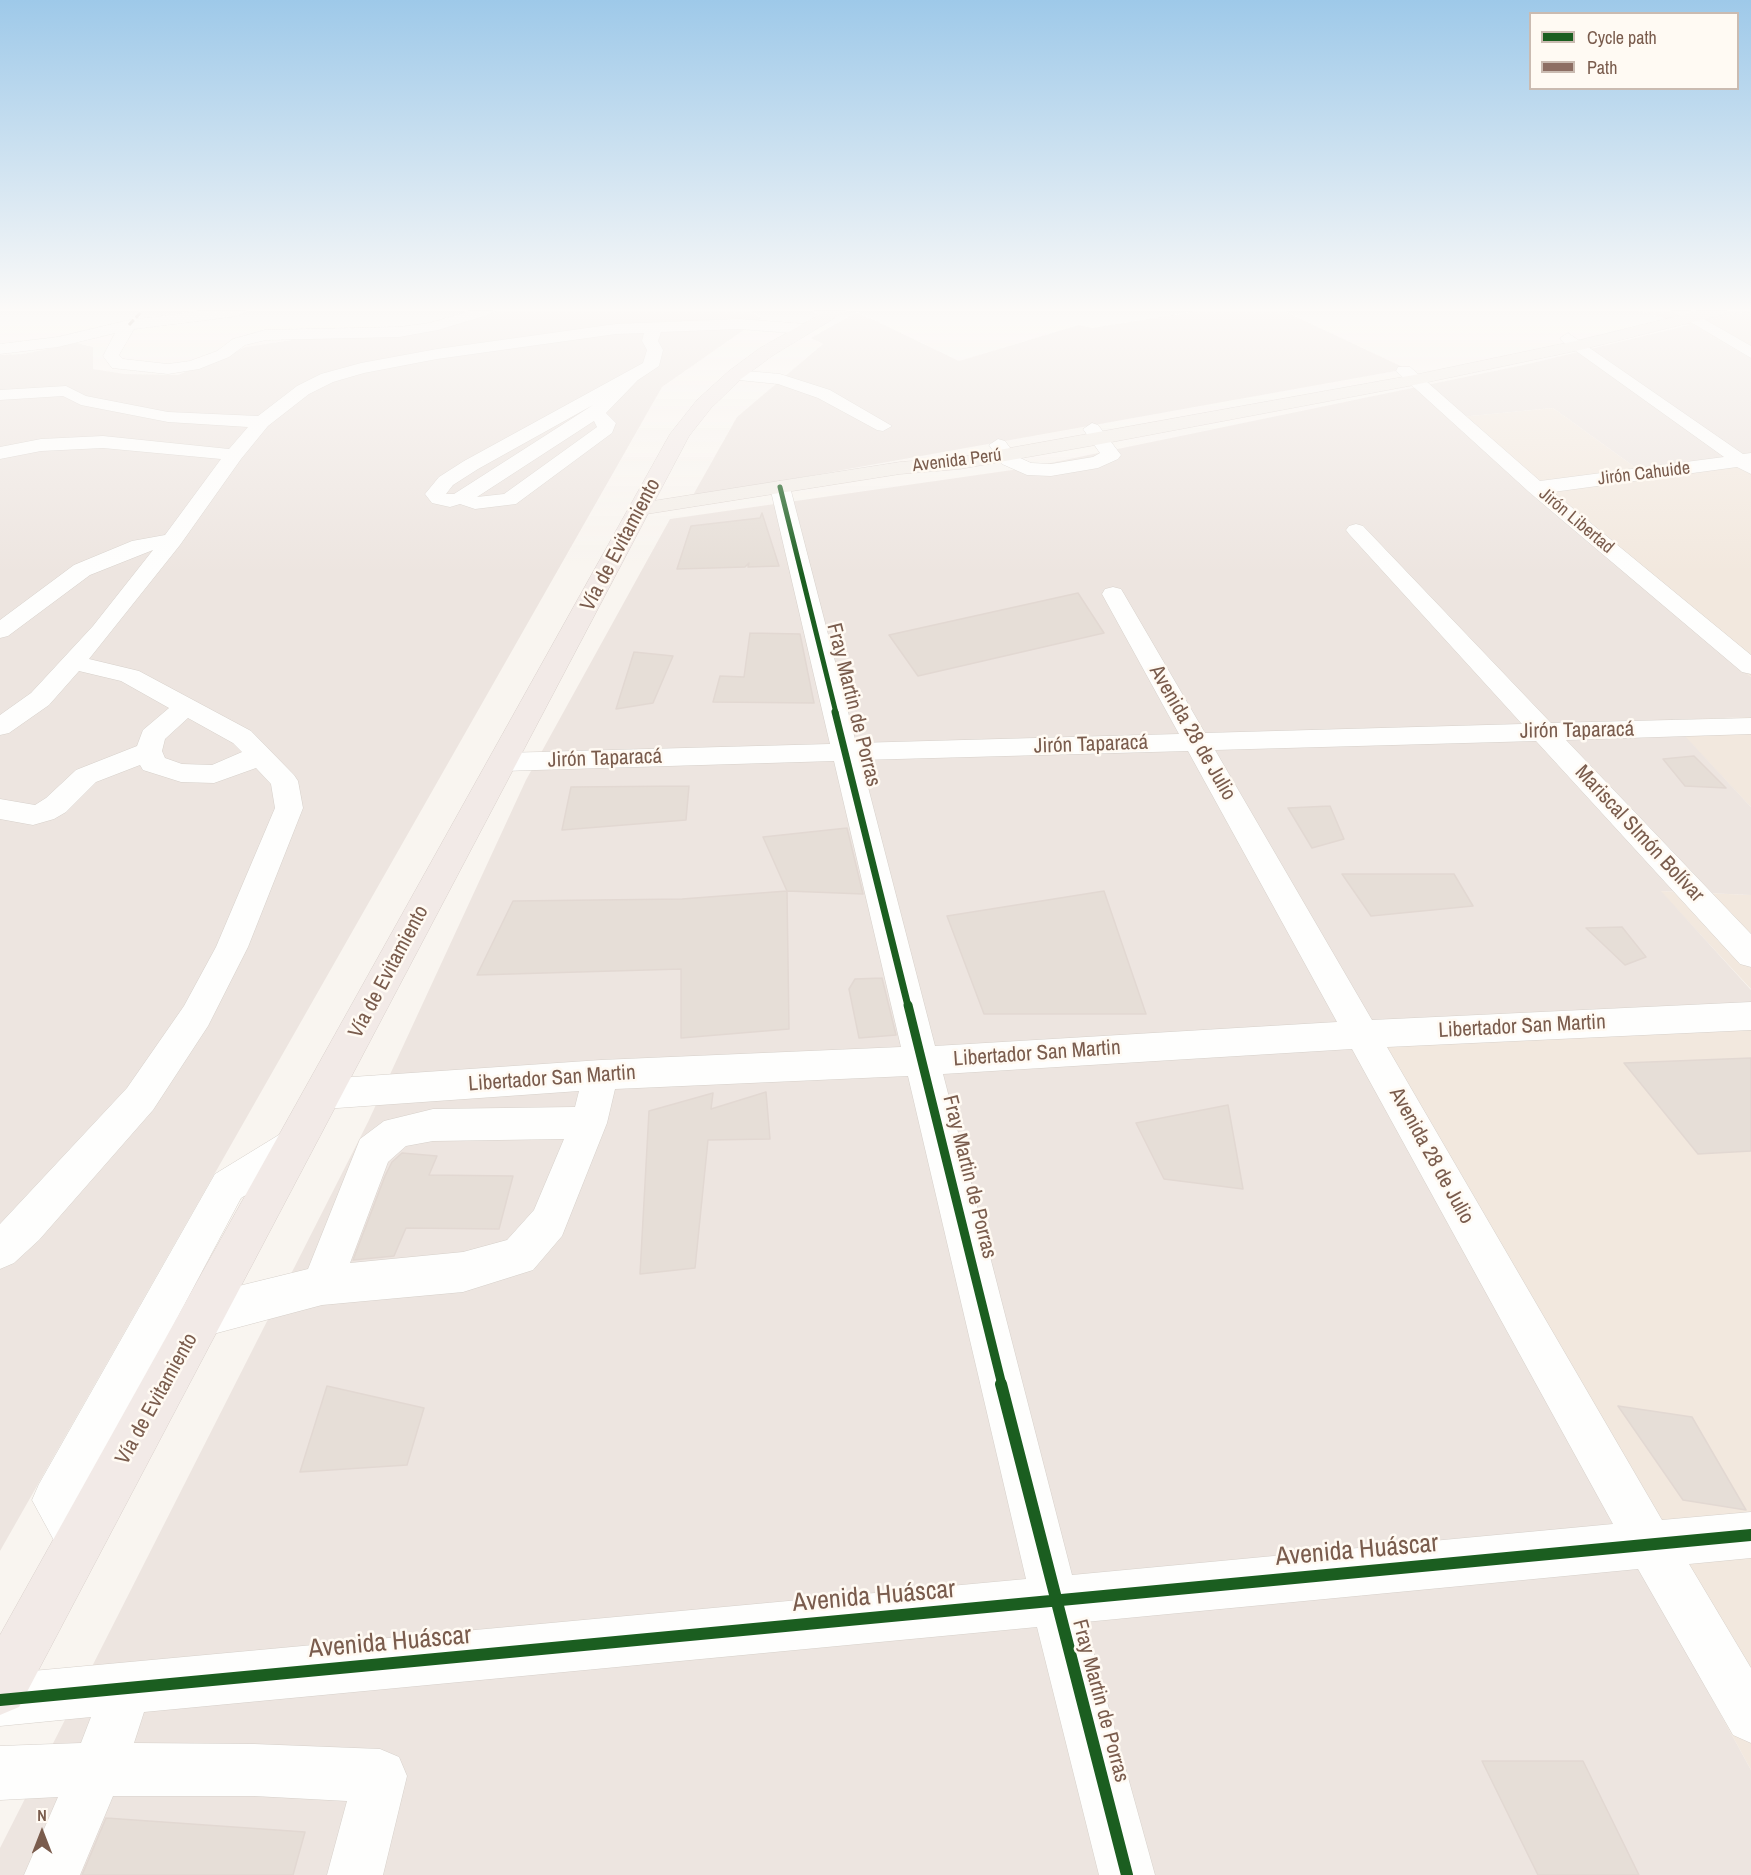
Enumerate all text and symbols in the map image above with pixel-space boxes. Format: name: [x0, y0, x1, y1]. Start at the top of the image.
legend: [1529, 12, 1739, 90]
text: Cycle path: [1587, 25, 1657, 50]
text: Path: [1587, 55, 1617, 80]
street label: Avenida Perú: [911, 445, 1003, 477]
street label: Jirón Cahuide: [1597, 458, 1691, 490]
street label: Vía de Evitamiento: [576, 475, 666, 615]
street label: Jirón Libertad: [1534, 483, 1618, 559]
street label: Fray Martin de Porras: [821, 621, 885, 789]
street label: Avenida 28 de Julio: [1143, 661, 1241, 805]
street label: Jirón Taparacá: [1520, 717, 1634, 745]
street label: Jirón Taparacá: [1033, 730, 1149, 760]
street label: Jirón Taparacá: [547, 744, 663, 774]
street label: Mariscal SImón Bolívar: [1569, 760, 1709, 908]
street label: Vía de Evitamiento: [344, 902, 434, 1042]
street label: Libertador San Martin: [1438, 1010, 1606, 1044]
street label: Libertador San Martin: [953, 1036, 1121, 1072]
street label: Libertador San Martin: [468, 1061, 636, 1097]
street label: Avenida 28 de Julio: [1383, 1083, 1479, 1229]
street label: Fray Martin de Porras: [937, 1093, 1001, 1261]
street label: Vía de Evitamiento: [111, 1329, 203, 1469]
street label: Avenida Huáscar: [1274, 1528, 1440, 1574]
street label: Avenida Huáscar: [791, 1574, 957, 1620]
street label: Fray Martin de Porras: [1066, 1617, 1134, 1785]
street label: Avenida Huáscar: [307, 1620, 473, 1666]
north arrow: [12, 1803, 72, 1863]
text: N: [37, 1804, 47, 1826]

